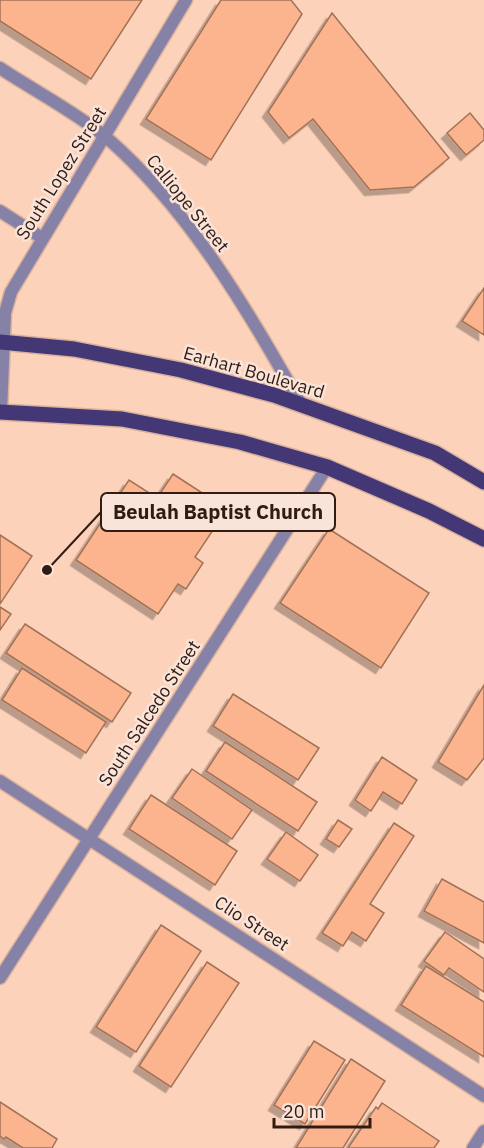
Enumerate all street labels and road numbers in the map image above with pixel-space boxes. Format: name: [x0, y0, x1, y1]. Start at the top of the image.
street label: South Lopez Street: [11, 102, 111, 244]
street label: Calliope Street: [142, 150, 234, 256]
street label: Earhart Boulevard: [181, 341, 327, 403]
street label: South Salcedo Street: [93, 636, 205, 790]
street label: Clio Street: [210, 890, 294, 956]

